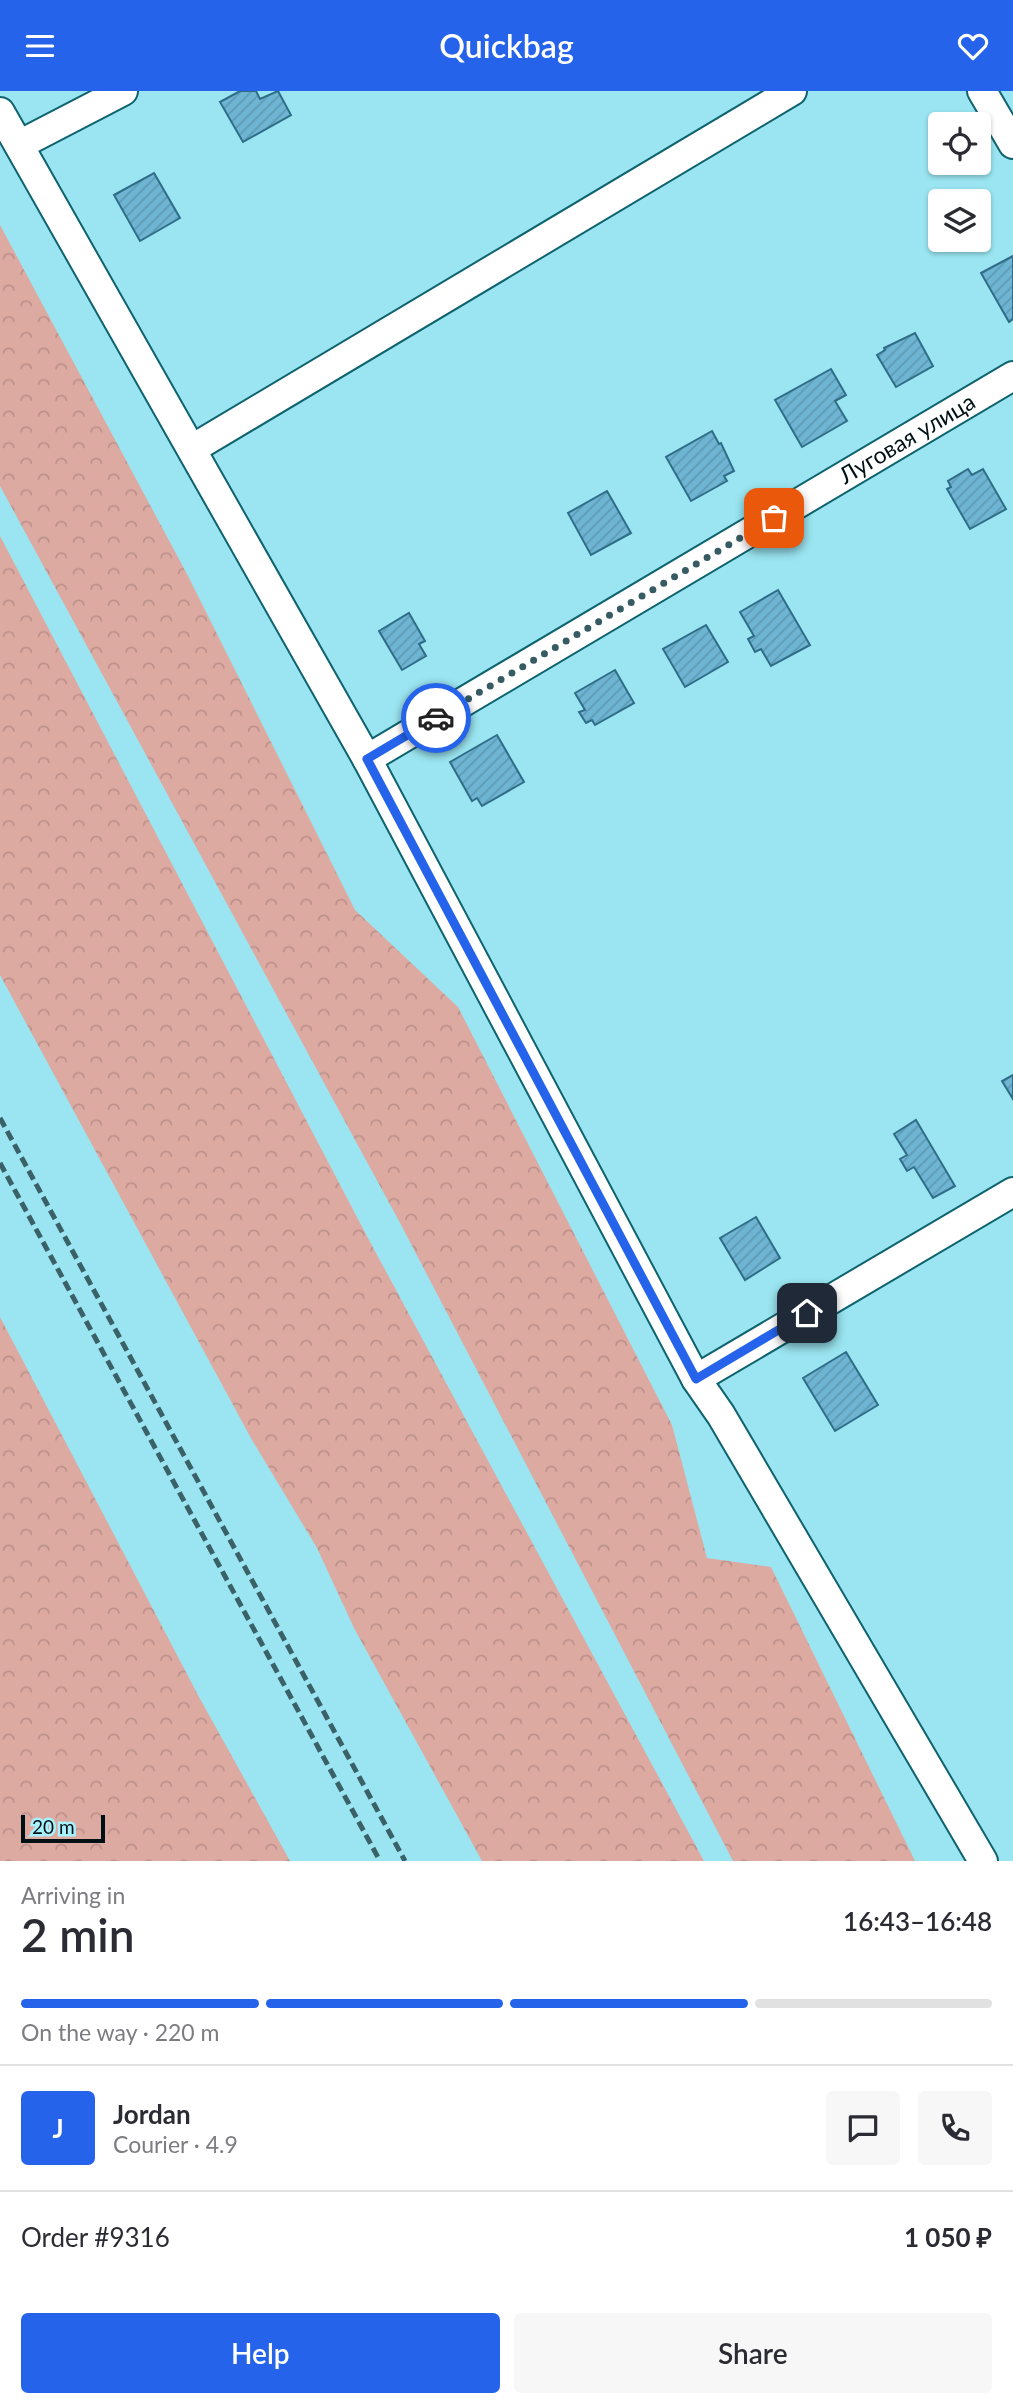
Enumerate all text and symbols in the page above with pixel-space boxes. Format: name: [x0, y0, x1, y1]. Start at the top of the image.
text: Quickbag: [439, 26, 574, 65]
icon: menu: [21, 27, 59, 65]
icon: heart: [954, 27, 992, 65]
map controls: [928, 112, 991, 252]
button: locate: [928, 112, 991, 175]
button: layers: [928, 189, 991, 252]
street label: Луговая улица: [833, 387, 980, 490]
pin: [744, 488, 804, 548]
icon: bag: [755, 499, 793, 537]
courier: [401, 683, 471, 753]
icon: car: [417, 699, 455, 737]
pin: [777, 1283, 837, 1343]
icon: home: [788, 1294, 826, 1332]
scale bar: [21, 1812, 105, 1844]
text: 20 m: [32, 1815, 75, 1838]
text: Arriving in: [21, 1881, 125, 1909]
text: 16:43–16:48: [843, 1905, 992, 1937]
text: 2 min: [21, 1907, 135, 1962]
text: On the way · 220 m: [21, 2018, 220, 2046]
button: chat: [826, 2091, 900, 2165]
button: phone: [918, 2091, 992, 2165]
text: Jordan: [113, 2098, 191, 2130]
text: J: [52, 2112, 64, 2144]
text: Courier · 4.9: [113, 2130, 238, 2158]
text: Order #9316: [21, 2221, 170, 2253]
text: 1 050 ₽: [904, 2221, 992, 2253]
button: Help: [21, 2313, 500, 2393]
button: Share: [514, 2313, 992, 2393]

